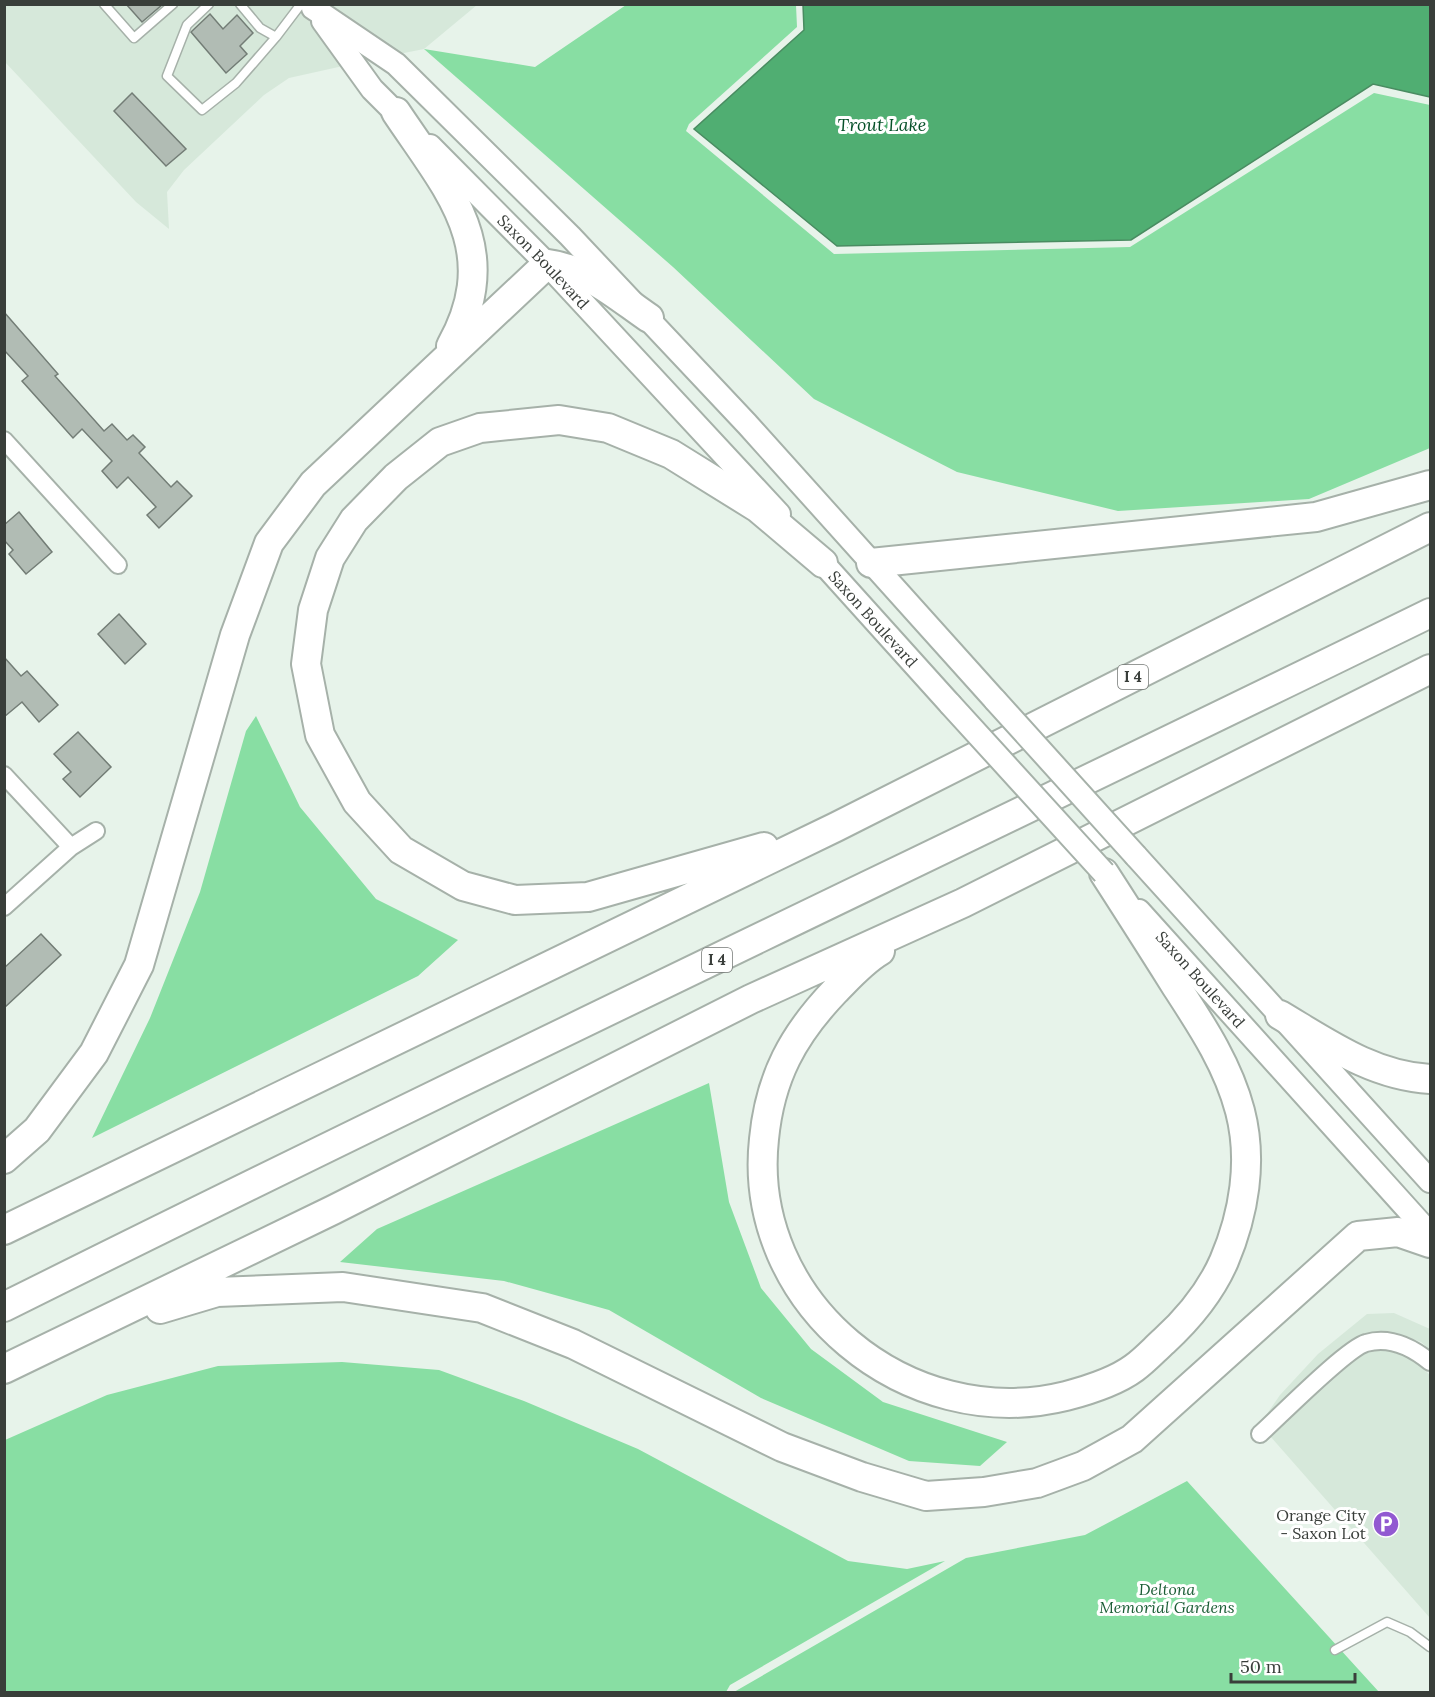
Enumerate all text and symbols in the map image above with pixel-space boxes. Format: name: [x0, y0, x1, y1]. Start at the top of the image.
water label: Trout Lake: [838, 113, 926, 136]
street label: Saxon Boulevard: [493, 210, 594, 313]
street label: Saxon Boulevard: [824, 566, 922, 672]
road number: I 4: [1118, 665, 1148, 689]
street label: Saxon Boulevard: [1152, 927, 1250, 1032]
road number: I 4: [702, 948, 732, 972]
place label: Orange City - Saxon Lot: [1276, 1505, 1367, 1543]
parking icon: Orange City - Saxon Lot: [1371, 1509, 1401, 1539]
park label: Deltona Memorial Gardens: [1099, 1579, 1235, 1617]
scale bar: [1231, 1646, 1356, 1684]
text: 50 m: [1240, 1655, 1282, 1678]

